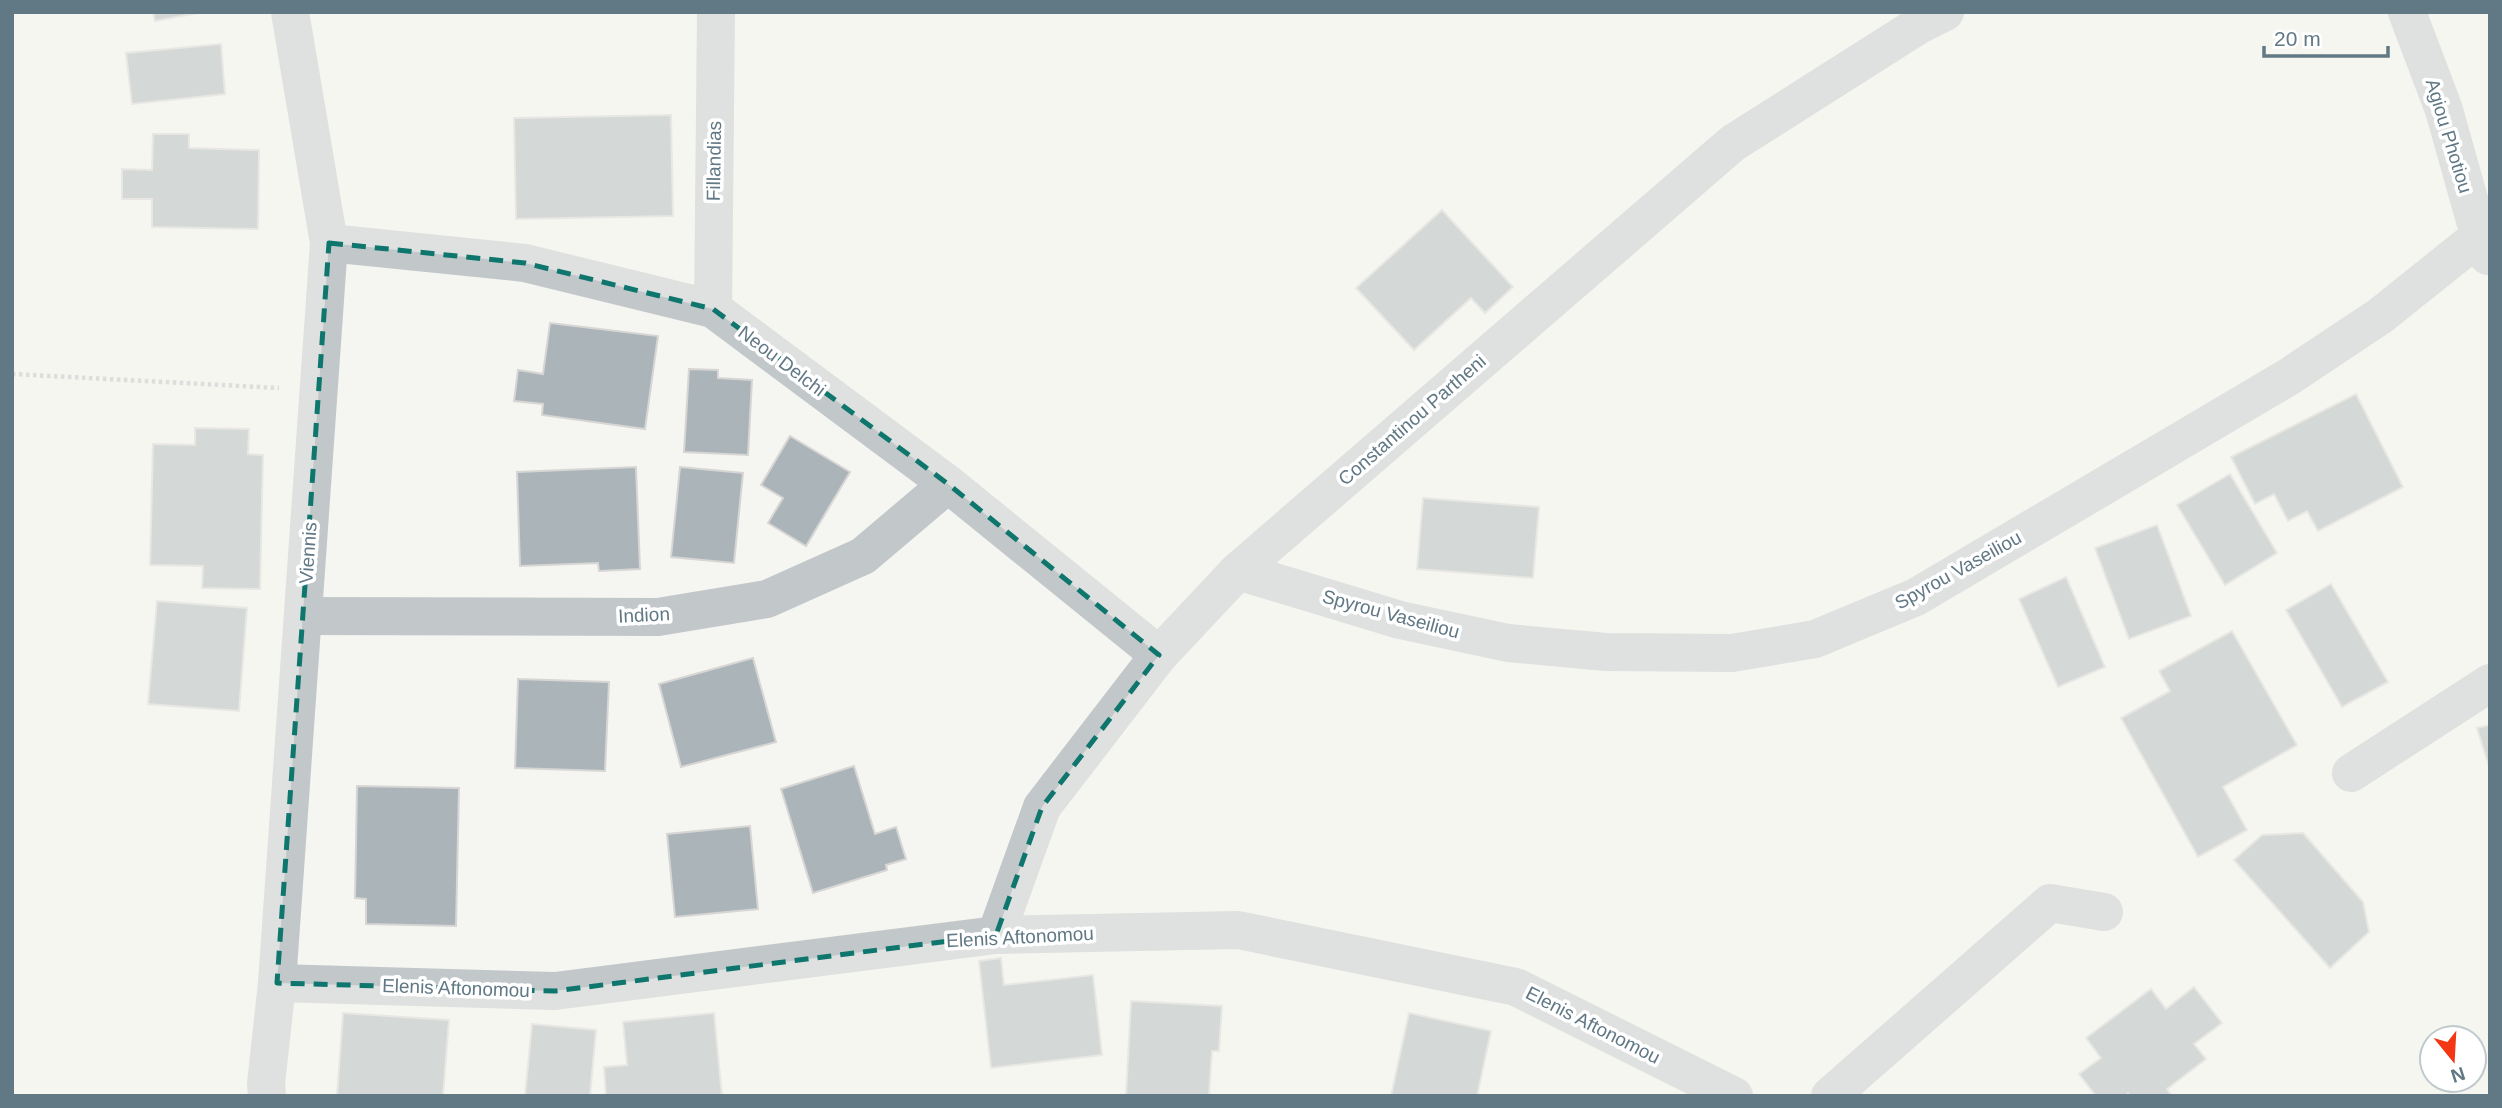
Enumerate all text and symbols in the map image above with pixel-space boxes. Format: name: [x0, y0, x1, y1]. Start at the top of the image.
scale bar: [2264, 14, 2388, 58]
text: 20 m: [2274, 27, 2321, 50]
street label: Agiou Photiou: [2422, 76, 2476, 196]
street label: Fillandias: [703, 121, 725, 201]
street label: Neou Delchi: [734, 321, 830, 401]
street label: Constantinou Partheni: [1334, 350, 1490, 490]
street label: Viennis: [295, 521, 321, 585]
street label: Spyrou Vaseiliou: [1891, 527, 2025, 613]
street label: Spyrou Vaseiliou: [1320, 586, 1462, 642]
street label: Indion: [618, 603, 670, 627]
street label: Elenis Aftonomou: [946, 923, 1094, 951]
street label: Elenis Aftonomou: [382, 975, 530, 1001]
street label: Elenis Aftonomou: [1522, 982, 1664, 1068]
north arrow: [2418, 1024, 2488, 1094]
text: N: [2448, 1063, 2468, 1087]

